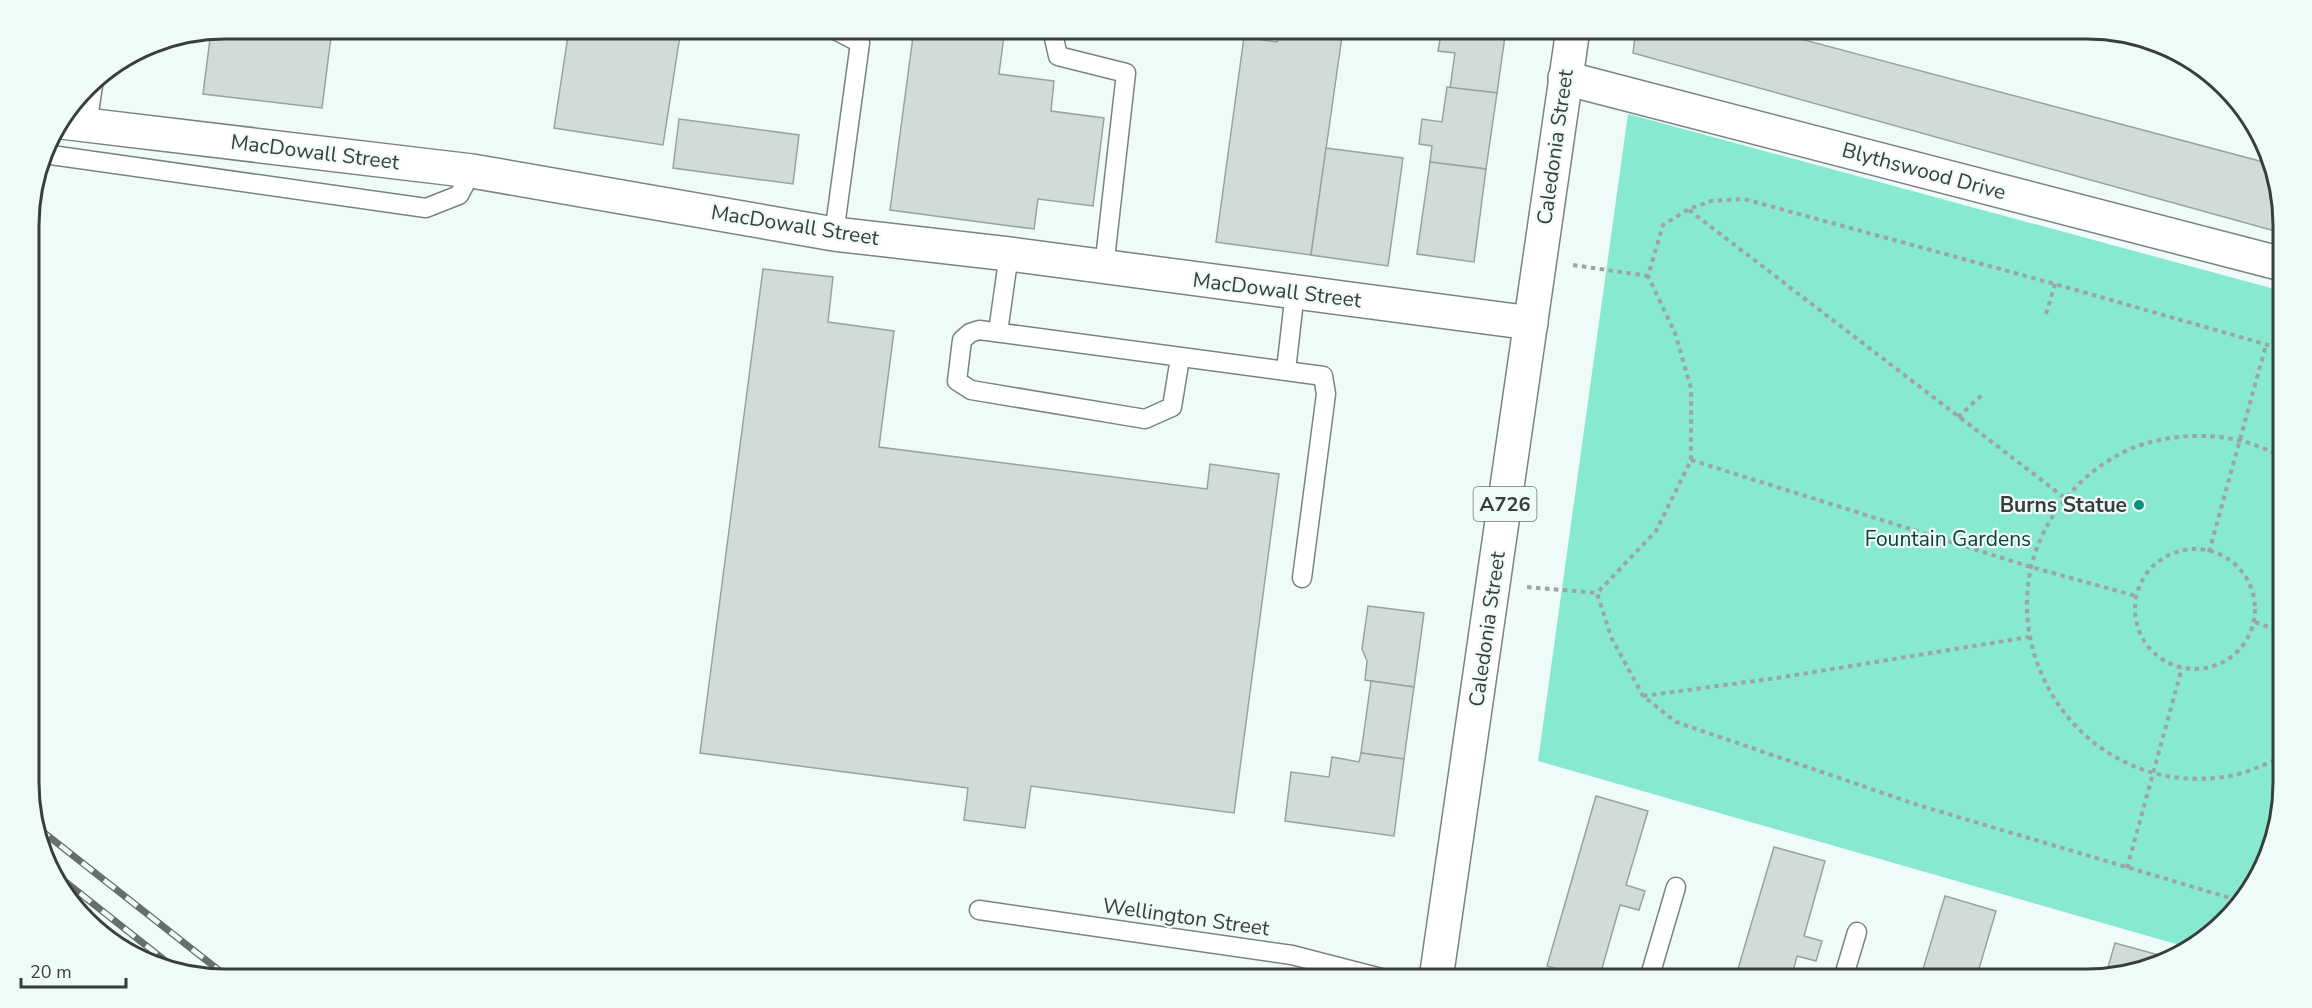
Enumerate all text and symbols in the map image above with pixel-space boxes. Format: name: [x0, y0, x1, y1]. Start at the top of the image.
street label: Caledonia Street: [1530, 67, 1580, 227]
street label: MacDowall Street: [229, 128, 402, 176]
street label: Blythswood Drive: [1839, 136, 2009, 206]
street label: MacDowall Street: [709, 198, 882, 252]
street label: MacDowall Street: [1191, 266, 1364, 314]
road number: A726: [1474, 487, 1537, 521]
place label: Burns Statue: [2000, 491, 2127, 519]
marker: Burns Statue: [2132, 498, 2146, 512]
park label: Fountain Gardens: [1865, 525, 2031, 553]
street label: Caledonia Street: [1462, 549, 1512, 709]
street label: Wellington Street: [1101, 891, 1272, 943]
scale bar: [21, 951, 126, 989]
text: 20 m: [30, 960, 72, 984]

